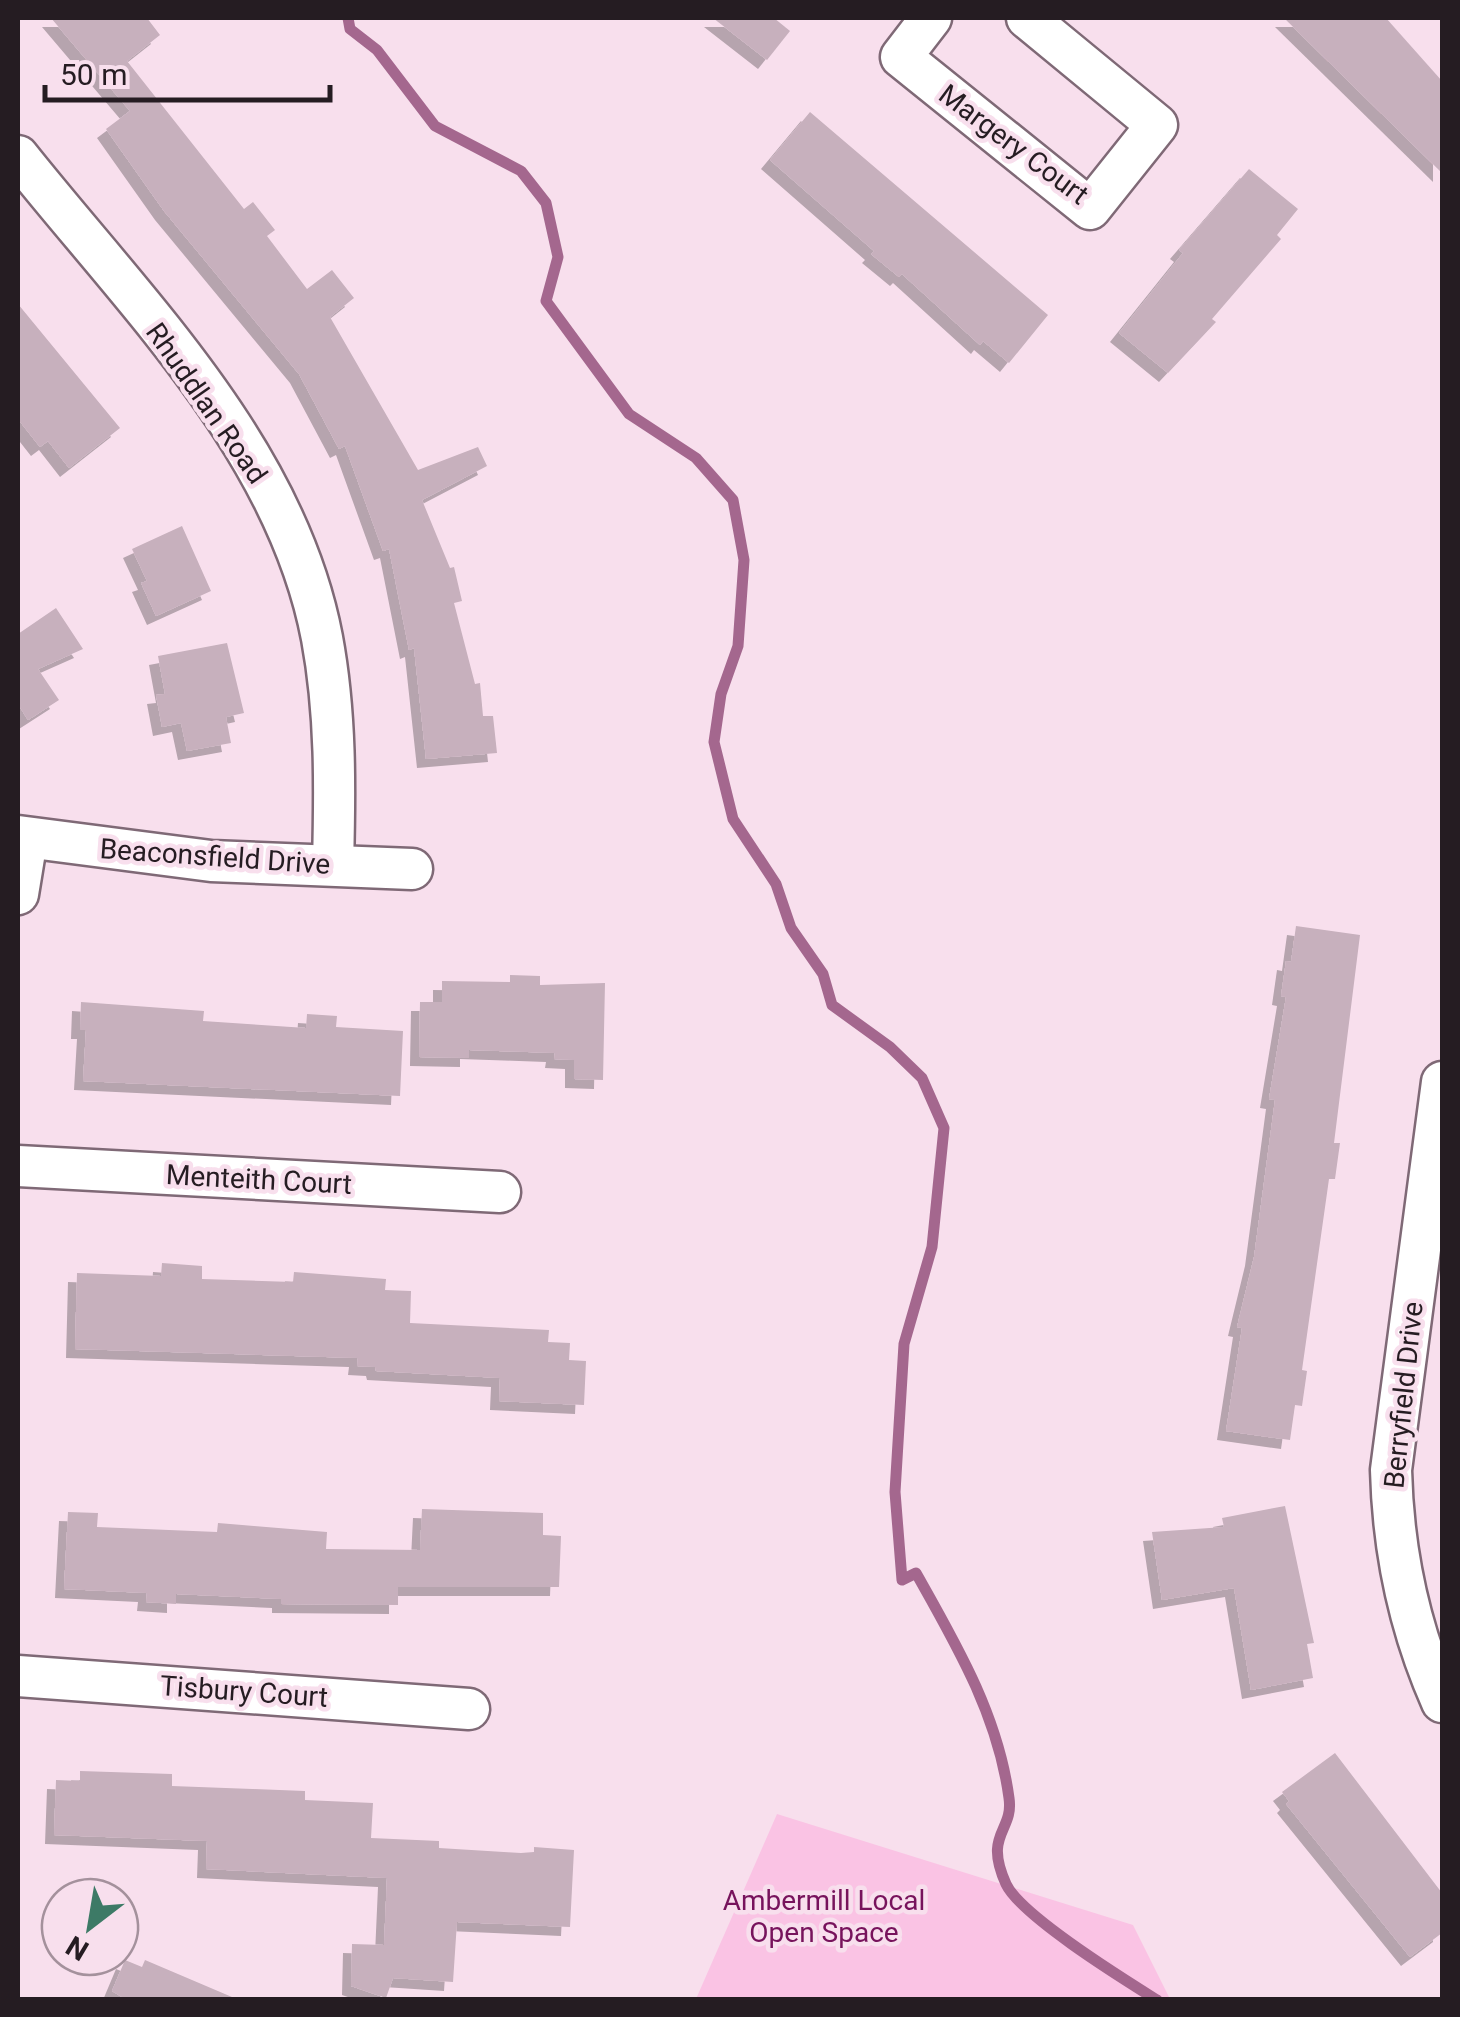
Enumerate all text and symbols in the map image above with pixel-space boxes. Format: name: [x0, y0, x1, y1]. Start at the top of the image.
scale bar: [45, 40, 330, 102]
text: 50 m: [60, 57, 127, 92]
street label: Margery Court: [933, 78, 1095, 211]
street label: Rhuddlan Road: [139, 317, 274, 490]
street label: Beaconsfield Drive: [99, 832, 331, 881]
street label: Menteith Court: [165, 1158, 353, 1201]
street label: Berryfield Drive: [1377, 1300, 1430, 1490]
street label: Tisbury Court: [159, 1669, 329, 1714]
north arrow: [40, 1877, 140, 1977]
park label: Ambermill Local Open Space: [723, 1884, 925, 1949]
text: N: [60, 1929, 94, 1967]

